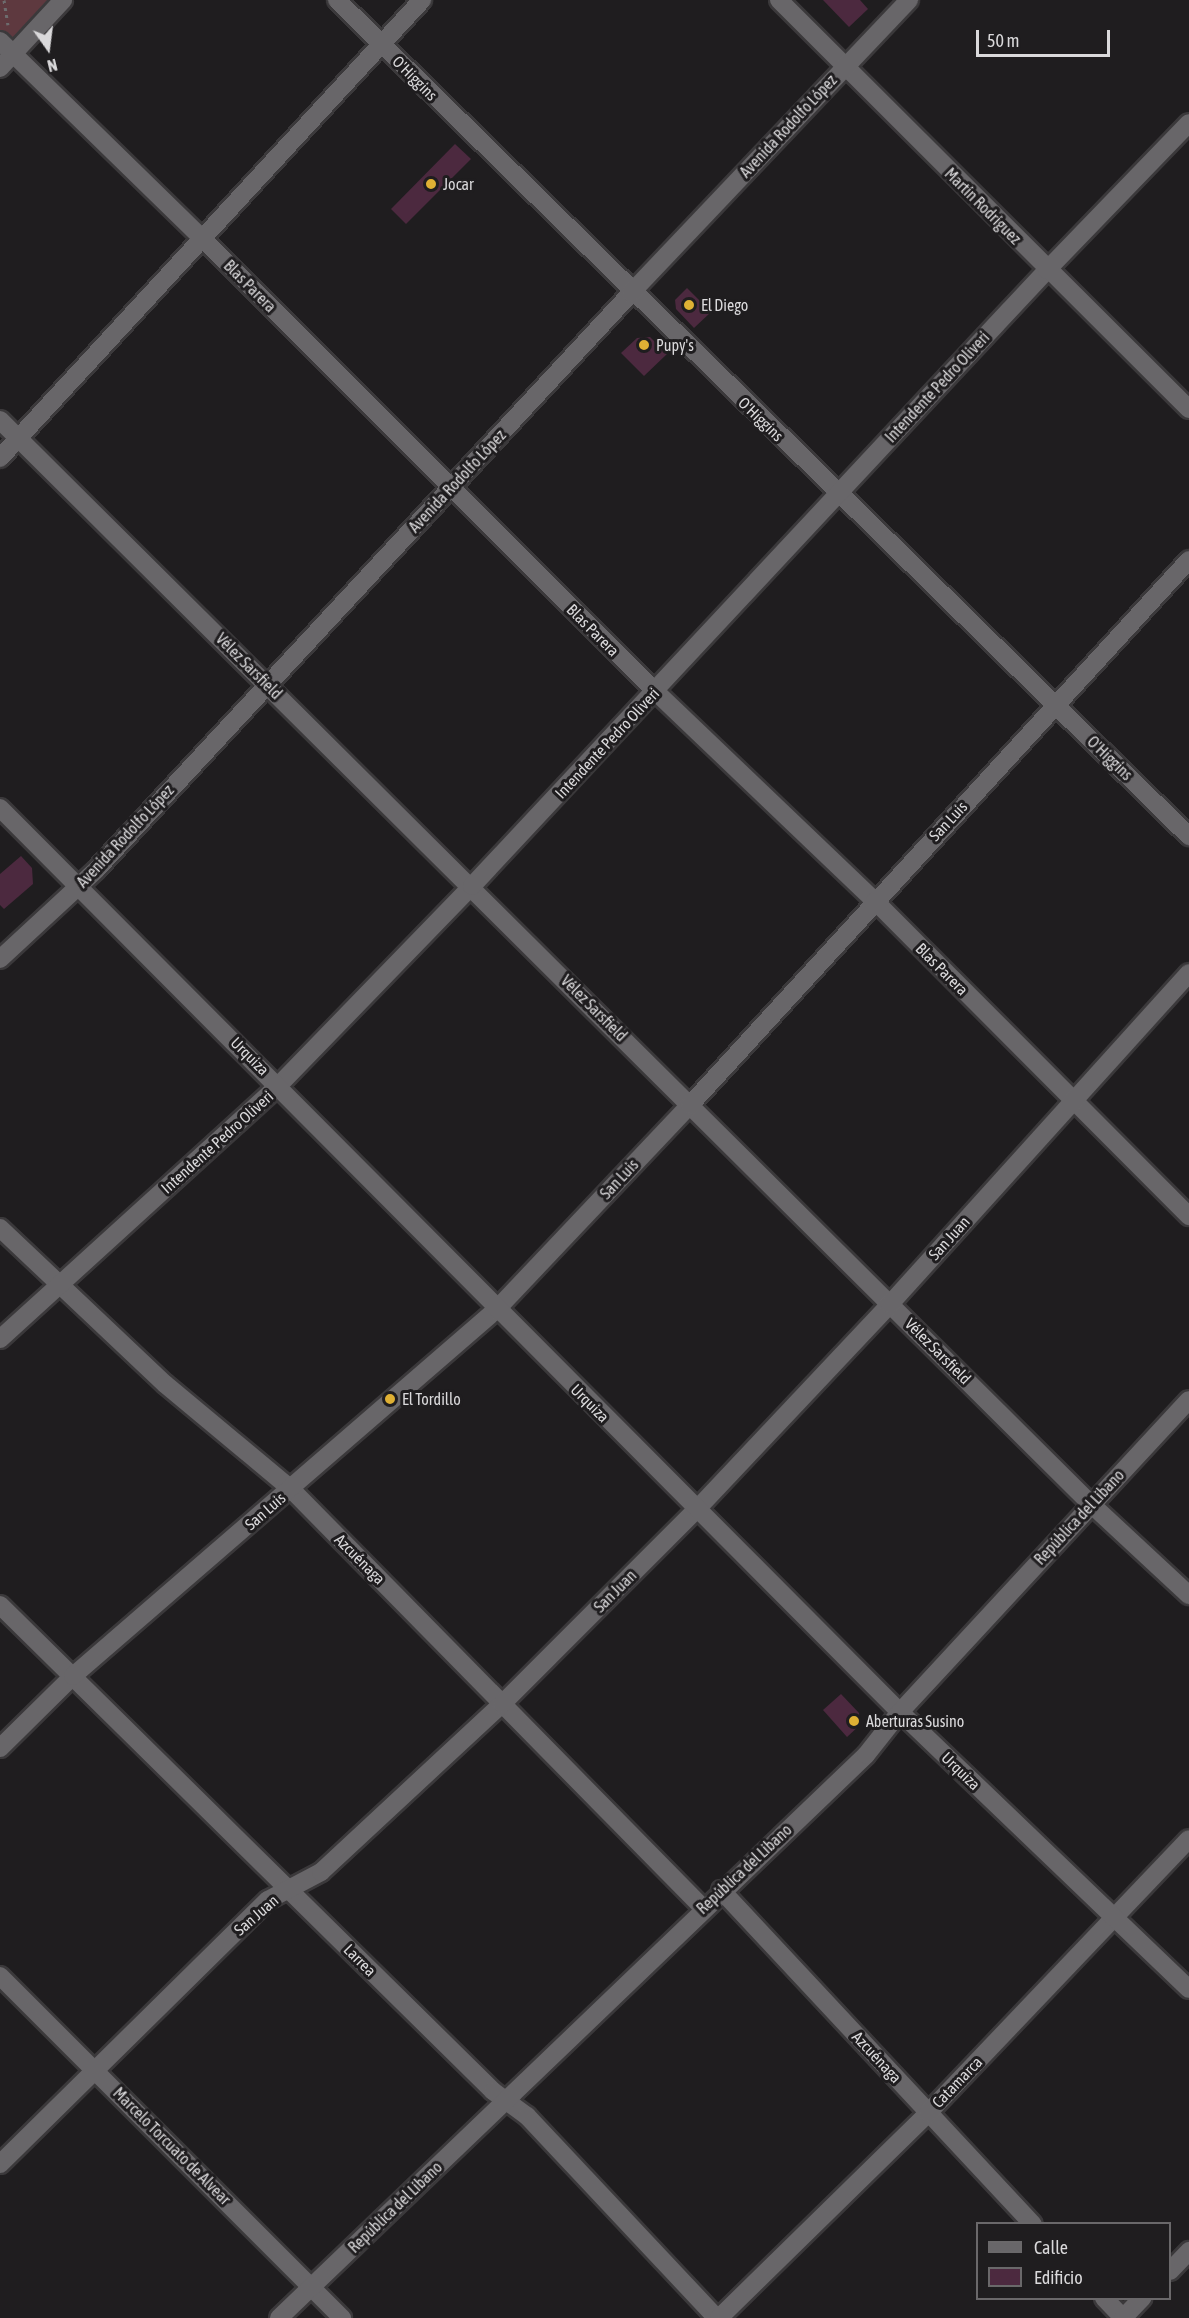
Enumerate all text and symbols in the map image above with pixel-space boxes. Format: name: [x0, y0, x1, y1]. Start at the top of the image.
north arrow: [18, 18, 78, 78]
scale bar: [979, 18, 1112, 56]
text: 50 m: [987, 30, 1019, 51]
street label: O'Higgins: [389, 52, 441, 104]
text: N: [46, 56, 59, 75]
street label: Avenida Rodolfo López: [735, 71, 841, 181]
street label: Martín Rodríguez: [941, 164, 1025, 248]
place label: Jocar: [443, 174, 474, 194]
marker: Jocar: [424, 177, 438, 191]
street label: Blas Parera: [220, 256, 280, 316]
place label: El Diego: [701, 295, 748, 315]
marker: El Diego: [682, 298, 696, 312]
street label: Intendente Pedro Oliveri: [881, 328, 993, 446]
place label: Pupy's: [656, 335, 694, 355]
marker: Pupy's: [637, 338, 651, 352]
street label: O'Higgins: [734, 393, 788, 445]
street label: Avenida Rodolfo López: [404, 426, 510, 536]
street label: Blas Parera: [563, 600, 623, 660]
street label: Vélez Sarsfield: [212, 629, 286, 703]
street label: Intendente Pedro Oliveri: [551, 684, 663, 802]
street label: O'Higgins: [1083, 732, 1137, 784]
street label: Avenida Rodolfo López: [72, 781, 178, 891]
street label: San Luis: [925, 797, 971, 845]
street label: Blas Parera: [912, 939, 972, 999]
street label: Vélez Sarsfield: [557, 971, 631, 1045]
street label: Urquiza: [227, 1033, 273, 1079]
street label: Intendente Pedro Oliveri: [157, 1087, 277, 1197]
street label: San Luis: [596, 1155, 642, 1203]
street label: San Juan: [924, 1212, 974, 1264]
street label: Vélez Sarsfield: [901, 1314, 975, 1388]
street label: Urquiza: [567, 1380, 613, 1426]
place label: El Tordillo: [402, 1389, 461, 1409]
marker: El Tordillo: [383, 1392, 397, 1406]
street label: República del Líbano: [1030, 1465, 1128, 1569]
street label: San Luis: [241, 1488, 289, 1534]
street label: Azcuénaga: [331, 1530, 389, 1588]
street label: San Juan: [590, 1566, 640, 1616]
place label: Aberturas Susino: [866, 1711, 964, 1731]
marker: Aberturas Susino: [847, 1714, 861, 1728]
street label: Urquiza: [938, 1748, 984, 1794]
street label: República del Líbano: [692, 1820, 796, 1918]
street label: San Juan: [230, 1891, 282, 1939]
street label: Larrea: [340, 1940, 380, 1980]
street label: Azcuénaga: [848, 2027, 906, 2087]
street label: Catamarca: [928, 2052, 986, 2112]
street label: Marcelo Torcuato de Alvear: [109, 2083, 235, 2209]
street label: República del Líbano: [344, 2157, 446, 2257]
legend: [976, 2222, 1171, 2300]
text: Calle: [1034, 2237, 1068, 2258]
text: Edificio: [1034, 2267, 1083, 2288]

